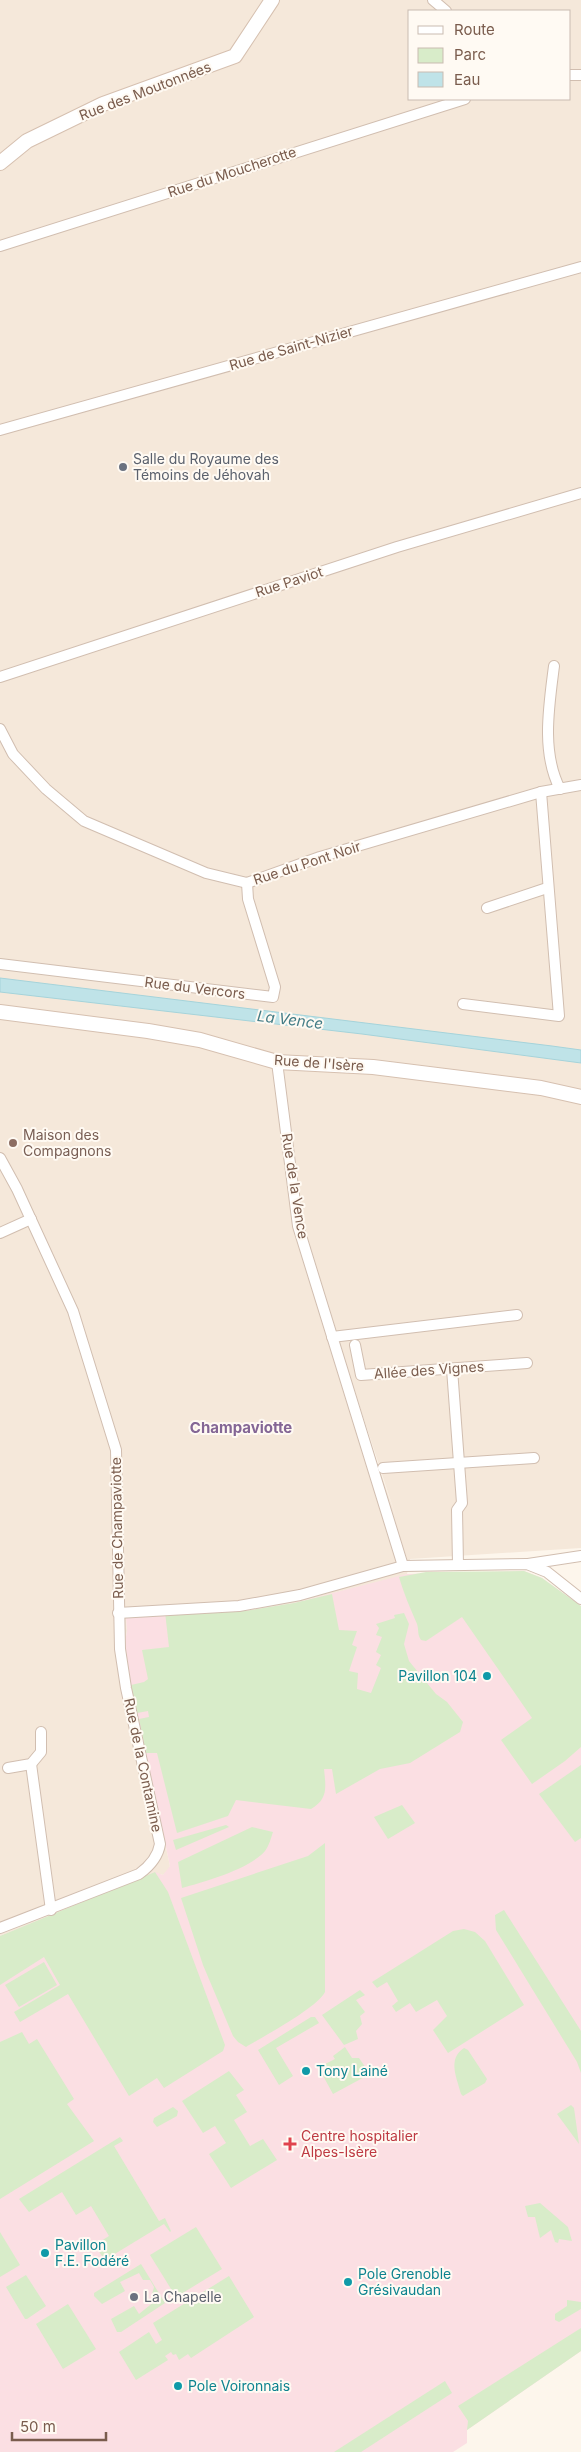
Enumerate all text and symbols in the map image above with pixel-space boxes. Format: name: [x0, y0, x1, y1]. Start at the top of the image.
legend: [408, 10, 571, 100]
text: Route: [454, 20, 495, 39]
text: Parc: [454, 45, 486, 64]
street label: Rue des Moutonnées: [76, 58, 213, 124]
text: Eau: [454, 70, 480, 89]
street label: Rue du Moucherotte: [165, 143, 298, 200]
street label: Rue de Saint-Nizier: [227, 322, 355, 373]
place label: Salle du Royaume des Témoins de Jéhovah: [133, 450, 279, 483]
marker: Salle du Royaume des Témoins de Jéhovah: [117, 461, 129, 473]
street label: Rue Paviot: [253, 562, 325, 600]
street label: Rue du Pont Noir: [251, 837, 363, 888]
street label: Rue du Vercors: [144, 973, 246, 1002]
water label: La Vence: [256, 1006, 324, 1033]
street label: Rue de l'Isère: [273, 1051, 365, 1074]
place label: Maison des Compagnons: [23, 1126, 111, 1159]
street label: Rue de la Vence: [279, 1132, 312, 1240]
marker: Maison des Compagnons: [7, 1137, 19, 1149]
street label: Allée des Vignes: [373, 1357, 485, 1382]
district label: Champaviotte: [190, 1418, 292, 1437]
street label: Rue de Champaviotte: [107, 1457, 126, 1599]
place label: Pavillon 104: [398, 1667, 477, 1684]
marker: Pavillon 104: [481, 1670, 493, 1682]
street label: Rue de la Contamine: [121, 1696, 166, 1834]
place label: Tony Lainé: [316, 2062, 388, 2079]
marker: Tony Lainé: [300, 2065, 312, 2077]
place label: Centre hospitalier Alpes-Isère: [301, 2127, 418, 2160]
marker: Centre hospitalier Alpes-Isère: [283, 2137, 297, 2151]
place label: Pavillon F.E. Fodéré: [55, 2236, 129, 2269]
marker: Pavillon F.E. Fodéré: [39, 2247, 51, 2259]
place label: Pole Grenoble Grésivaudan: [358, 2265, 451, 2298]
marker: Pole Grenoble Grésivaudan: [342, 2276, 354, 2288]
place label: La Chapelle: [144, 2288, 222, 2305]
marker: La Chapelle: [128, 2291, 140, 2303]
place label: Pole Voironnais: [188, 2377, 290, 2394]
marker: Pole Voironnais: [172, 2380, 184, 2392]
scale bar: [12, 2410, 106, 2442]
text: 50 m: [20, 2417, 56, 2436]

